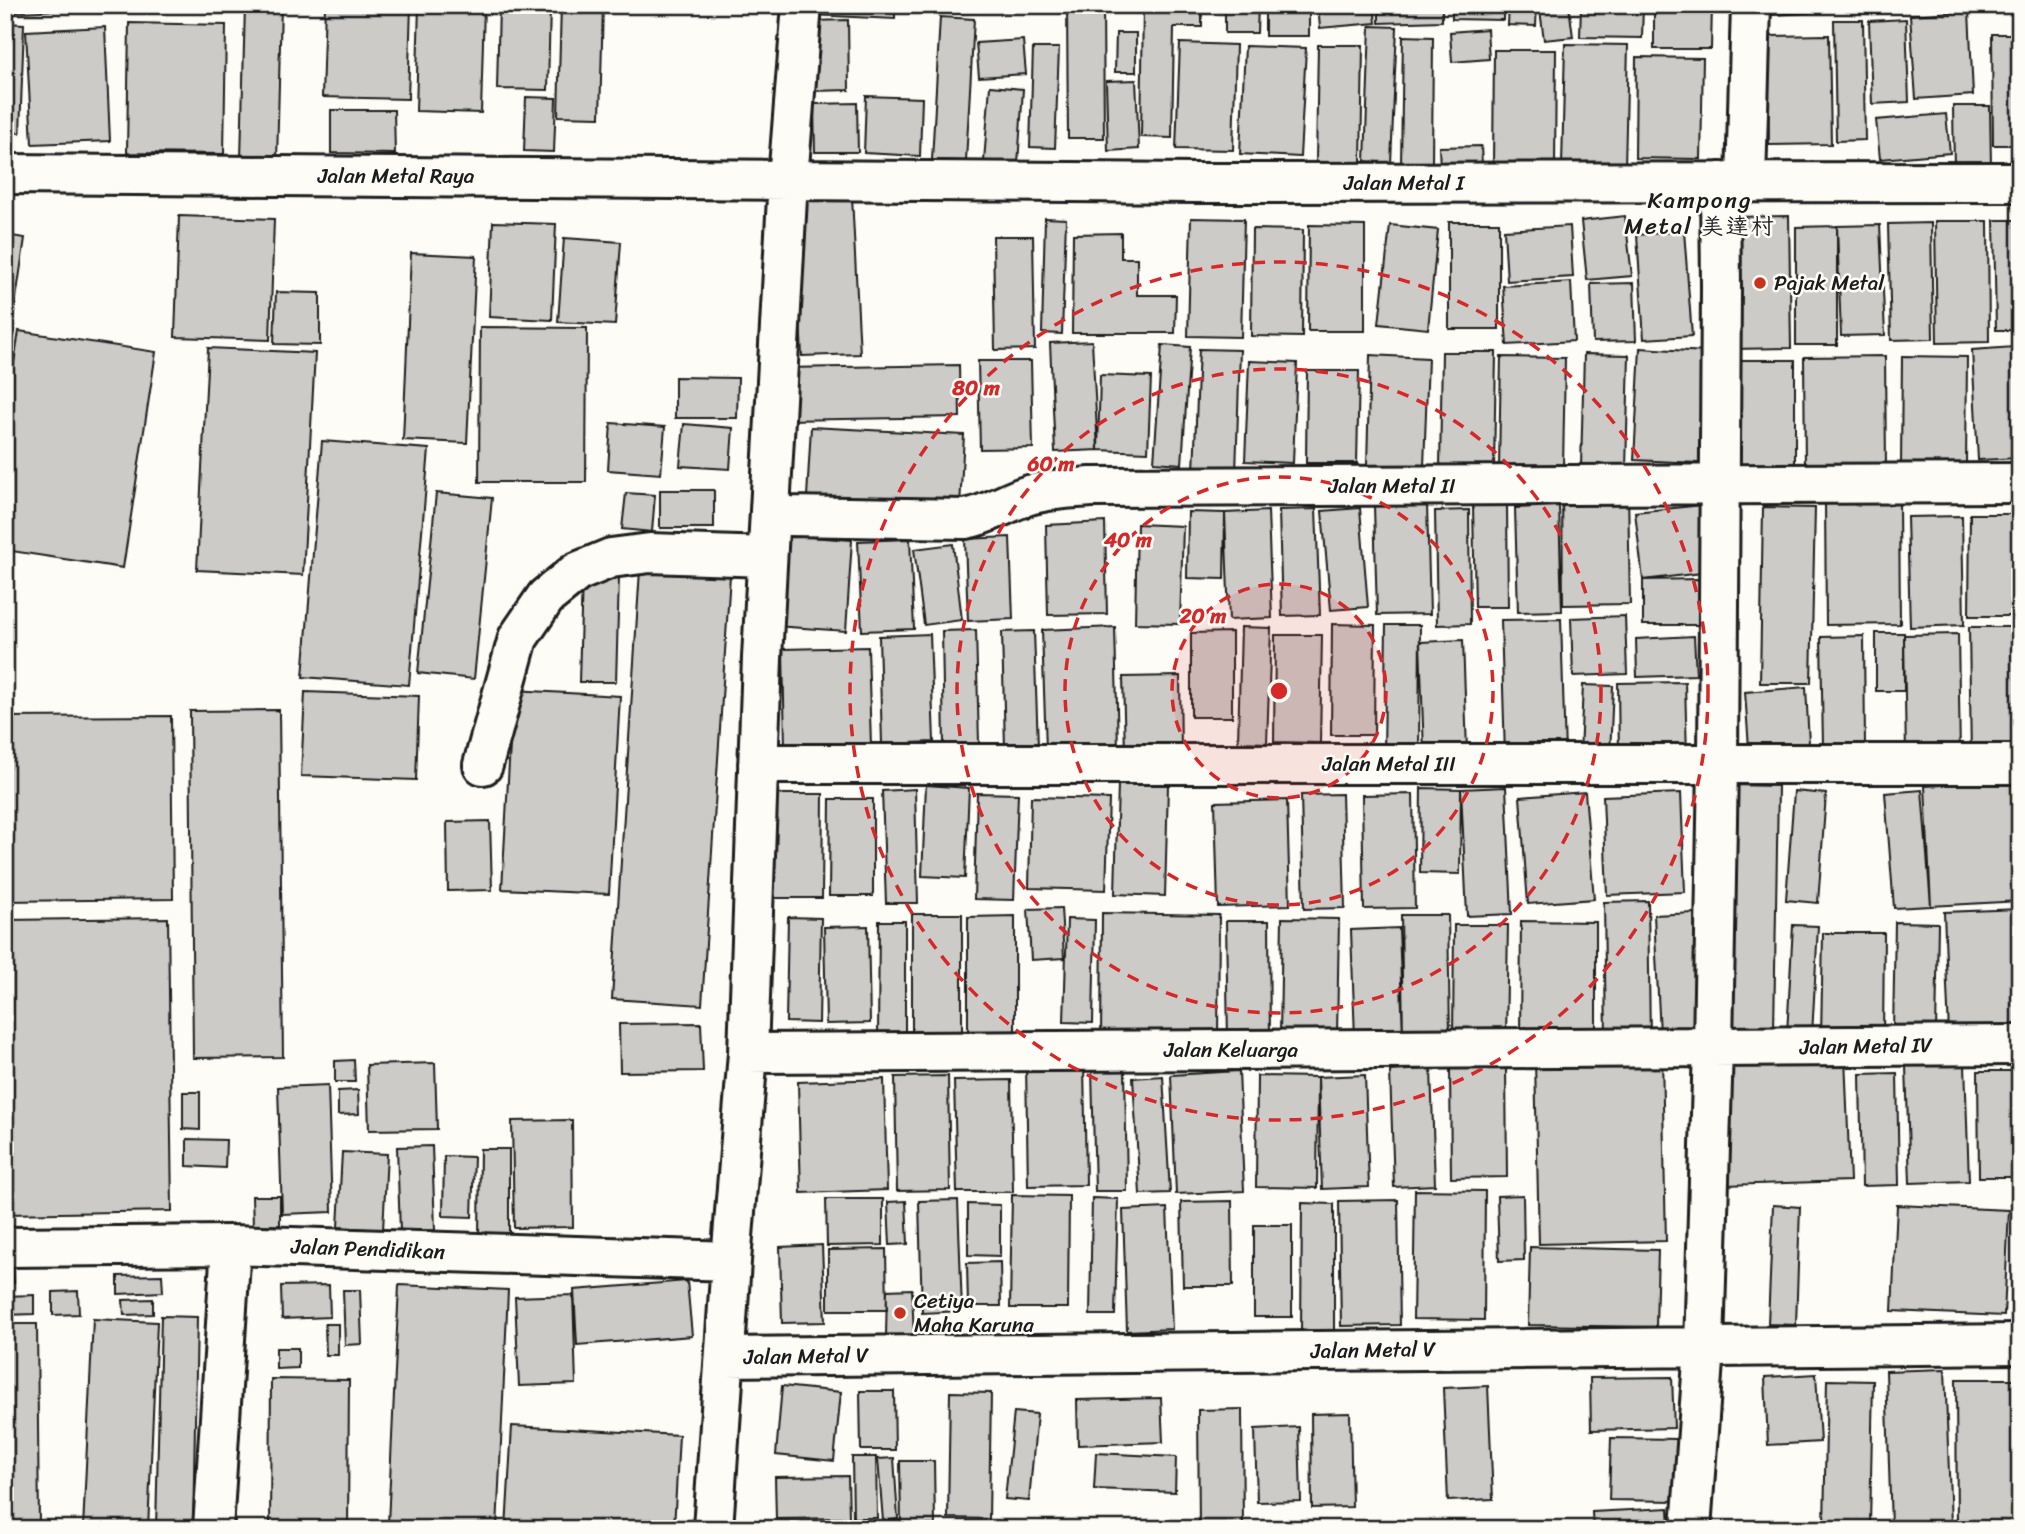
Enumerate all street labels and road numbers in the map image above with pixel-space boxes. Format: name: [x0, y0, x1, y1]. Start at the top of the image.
street label: Jalan Metal Raya: [317, 157, 475, 195]
street label: Jalan Metal I: [1343, 164, 1466, 202]
street label: Jalan Metal II: [1327, 467, 1456, 505]
street label: Jalan Metal III: [1321, 745, 1456, 783]
street label: Jalan Metal IV: [1798, 1026, 1933, 1066]
street label: Jalan Keluarga: [1163, 1031, 1299, 1069]
street label: Jalan Pendidikan: [289, 1227, 446, 1271]
street label: Jalan Metal V: [1309, 1330, 1437, 1370]
street label: Jalan Metal V: [742, 1336, 870, 1376]

